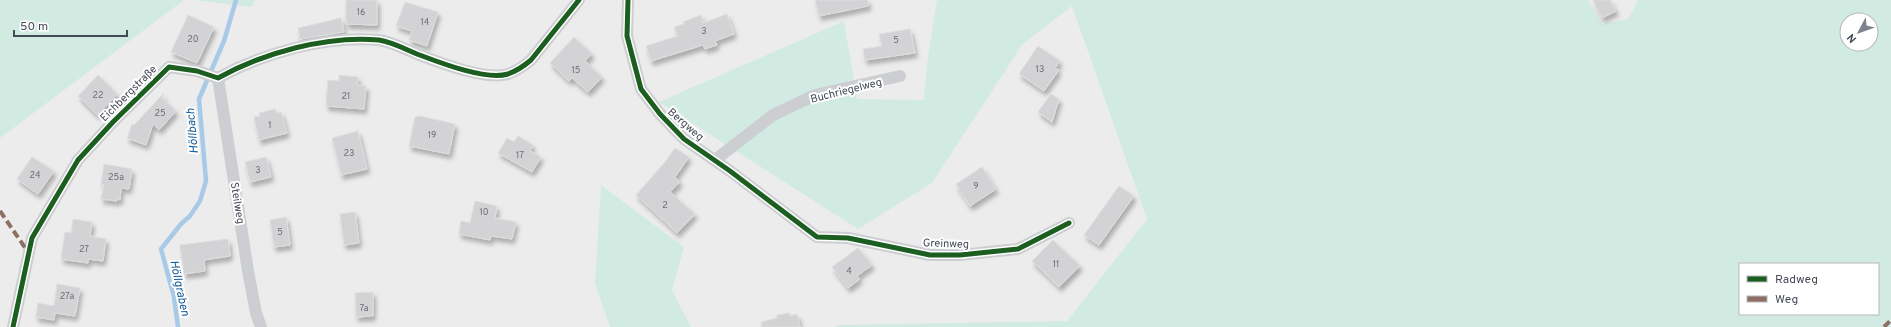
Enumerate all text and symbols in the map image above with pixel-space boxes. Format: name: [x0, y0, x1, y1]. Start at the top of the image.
house number: 16: [357, 7, 365, 18]
scale bar: [14, 12, 127, 38]
north arrow: [1839, 12, 1879, 52]
house number: 14: [421, 17, 430, 28]
text: 50 m: [20, 19, 48, 35]
house number: 3: [701, 26, 707, 37]
text: N: [1844, 30, 1860, 45]
house number: 20: [187, 34, 199, 45]
house number: 5: [893, 35, 899, 46]
street label: Eichbergstraße: [98, 62, 160, 125]
house number: 13: [1036, 64, 1044, 75]
house number: 15: [572, 65, 580, 76]
street label: Buchriegelweg: [809, 75, 884, 107]
house number: 22: [92, 90, 104, 101]
house number: 21: [342, 91, 350, 102]
street label: Bergweg: [664, 105, 706, 144]
water label: Höllbach: [183, 107, 203, 154]
house number: 25: [154, 108, 166, 119]
house number: 1: [268, 120, 272, 131]
house number: 19: [428, 130, 436, 141]
house number: 23: [344, 148, 354, 159]
house number: 17: [516, 150, 524, 161]
house number: 3: [255, 165, 261, 176]
house number: 24: [29, 170, 41, 181]
house number: 25a: [108, 172, 124, 183]
street label: Steilweg: [227, 181, 247, 225]
house number: 9: [973, 181, 979, 192]
house number: 2: [662, 200, 668, 211]
house number: 10: [479, 207, 489, 218]
house number: 5: [277, 227, 283, 238]
street label: Greinweg: [923, 236, 969, 252]
house number: 27: [79, 244, 89, 255]
water label: Höllgraben: [165, 259, 193, 318]
house number: 11: [1053, 259, 1059, 270]
legend: [1739, 263, 1879, 315]
house number: 4: [846, 266, 852, 277]
text: Radweg: [1775, 272, 1818, 288]
house number: 27a: [60, 291, 75, 302]
text: Weg: [1775, 292, 1798, 308]
house number: 7a: [359, 303, 369, 314]

